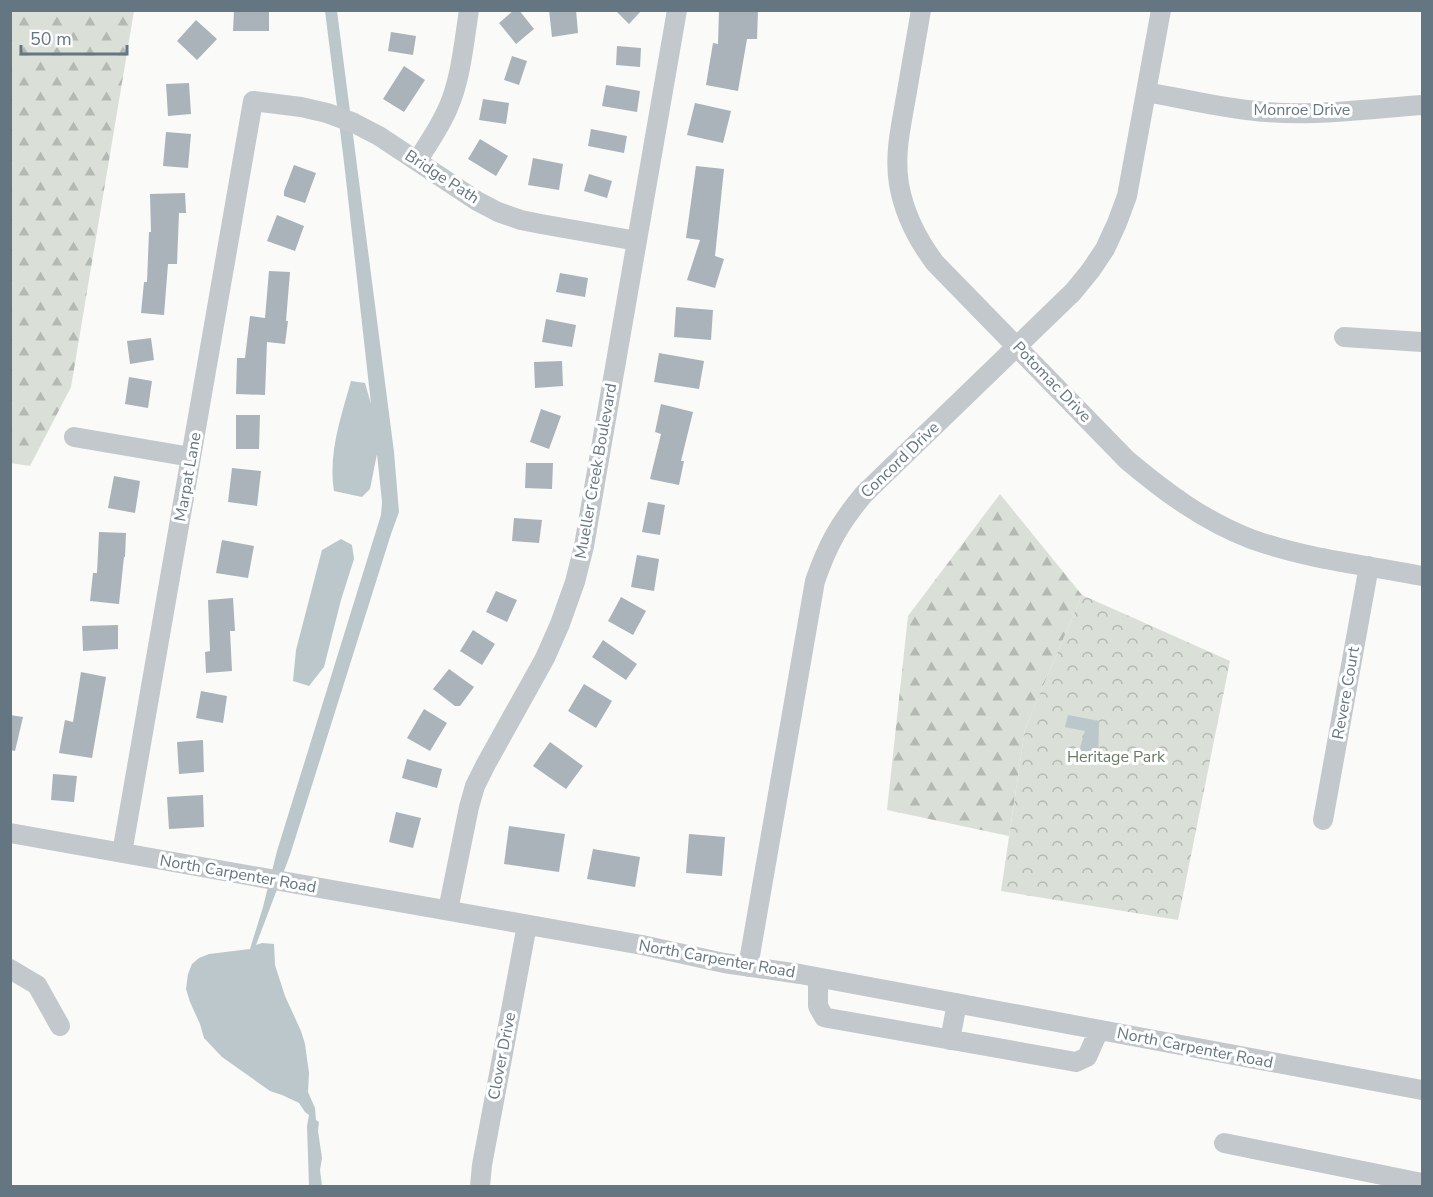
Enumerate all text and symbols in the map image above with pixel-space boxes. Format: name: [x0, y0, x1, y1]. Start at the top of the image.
scale bar: [21, 18, 128, 56]
text: 50 m: [30, 27, 72, 51]
street label: Monroe Drive: [1254, 99, 1350, 121]
street label: Bridge Path: [401, 145, 483, 209]
street label: Potomac Drive: [1008, 337, 1096, 427]
street label: Mueller Creek Boulevard: [570, 382, 622, 560]
street label: Concord Drive: [856, 417, 944, 503]
street label: Marpat Lane: [169, 431, 207, 523]
street label: Revere Court: [1327, 645, 1365, 741]
park label: Heritage Park: [1067, 746, 1166, 768]
street label: North Carpenter Road: [158, 849, 318, 899]
street label: North Carpenter Road: [637, 934, 797, 984]
street label: Clover Drive: [483, 1010, 521, 1102]
street label: North Carpenter Road: [1115, 1022, 1275, 1074]

